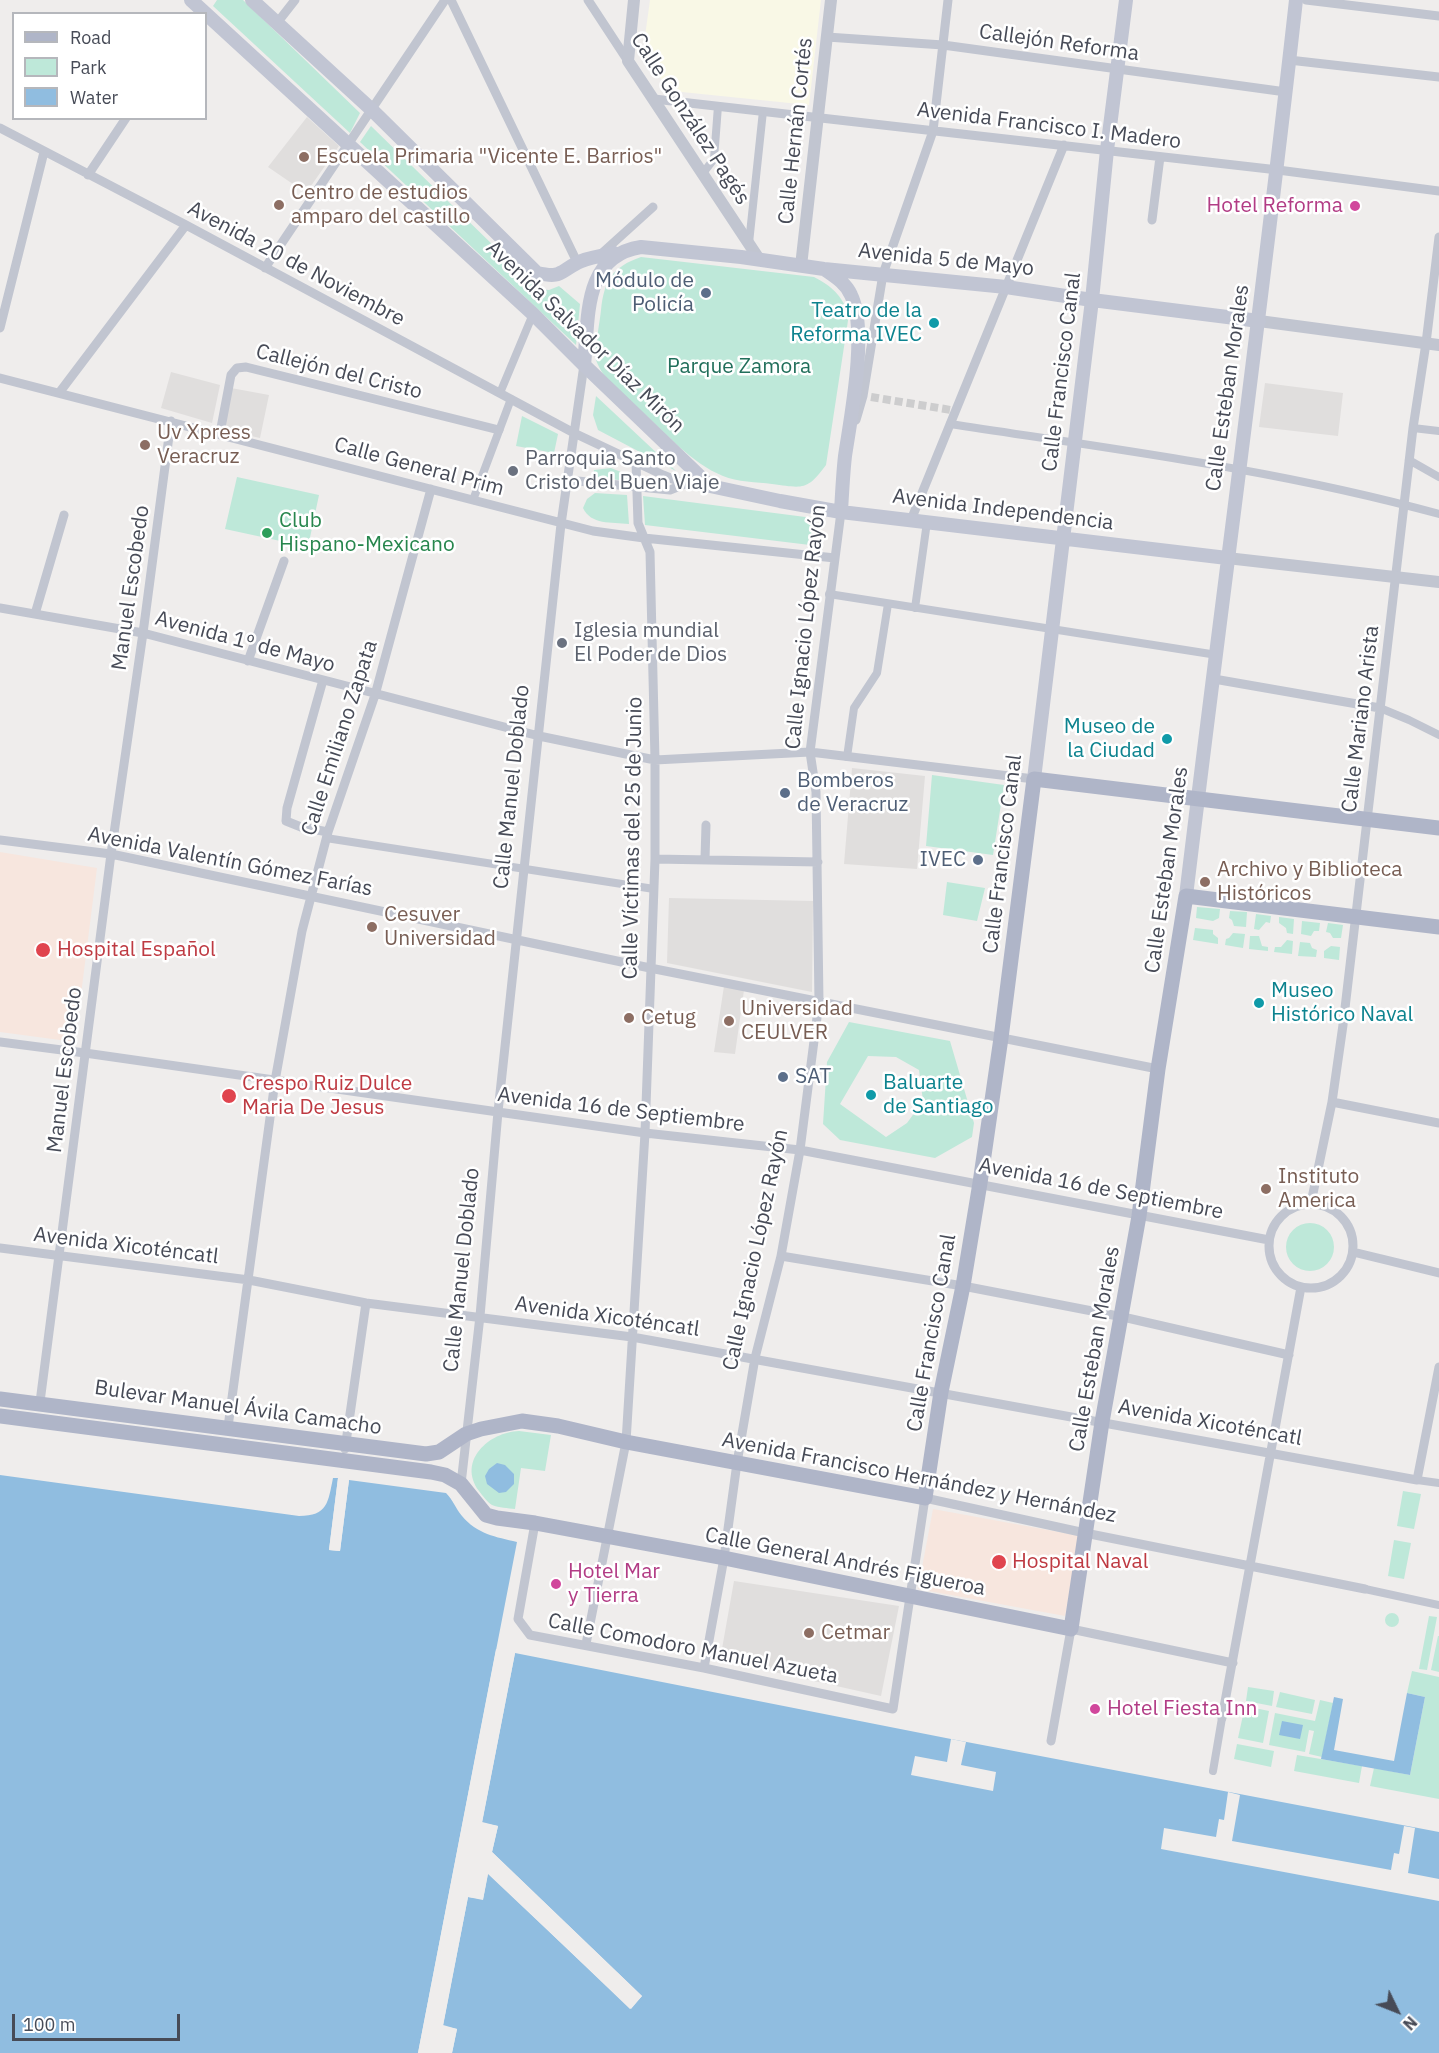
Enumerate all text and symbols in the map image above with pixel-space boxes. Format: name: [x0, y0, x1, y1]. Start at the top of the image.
legend: [12, 12, 207, 120]
street label: Callejón Reforma: [977, 19, 1141, 67]
text: Road: [70, 26, 111, 49]
street label: Calle González Pagés: [625, 28, 755, 210]
street label: Calle Hernán Cortés: [774, 36, 818, 226]
text: Park: [70, 56, 106, 79]
text: Water: [70, 86, 118, 109]
street label: Avenida Francisco I. Madero: [915, 97, 1183, 155]
place label: Escuela Primaria "Vicente E. Barrios": [316, 144, 662, 170]
marker: Escuela Primaria "Vicente E. Barrios": [297, 150, 311, 164]
place label: Centro de estudios amparo del castillo: [291, 180, 470, 230]
place label: Hotel Reforma: [1207, 193, 1343, 219]
street label: Avenida 20 de Noviembre: [183, 196, 409, 332]
marker: Centro de estudios amparo del castillo: [272, 198, 286, 212]
marker: Hotel Reforma: [1348, 199, 1362, 213]
street label: Avenida Salvador Díaz Mirón: [481, 236, 689, 438]
street label: Avenida 5 de Mayo: [857, 238, 1035, 282]
place label: Módulo de Policía: [595, 268, 694, 318]
street label: Calle Francisco Canal: [1037, 271, 1087, 473]
street label: Calle Esteban Morales: [1201, 283, 1255, 493]
marker: Módulo de Policía: [699, 286, 713, 300]
place label: Teatro de la Reforma IVEC: [790, 298, 922, 348]
marker: Teatro de la Reforma IVEC: [927, 316, 941, 330]
street label: Callejón del Cristo: [253, 339, 425, 405]
park label: Parque Zamora: [667, 354, 811, 380]
place label: Uv Xpress Veracruz: [157, 420, 251, 470]
street label: Calle General Prim: [331, 432, 507, 502]
marker: Uv Xpress Veracruz: [138, 438, 152, 452]
place label: Parroquia Santo Cristo del Buen Viaje: [525, 446, 720, 496]
marker: Parroquia Santo Cristo del Buen Viaje: [506, 464, 520, 478]
street label: Avenida Independencia: [891, 484, 1115, 536]
street label: Calle Ignacio López Rayón: [781, 503, 831, 751]
street label: Manuel Escobedo: [107, 504, 155, 672]
place label: Club Hispano-Mexicano: [279, 508, 455, 558]
marker: Club Hispano-Mexicano: [260, 526, 274, 540]
street label: Avenida 1º de Mayo: [152, 606, 338, 678]
place label: Iglesia mundial El Poder de Dios: [574, 618, 727, 668]
street label: Calle Mariano Arista: [1337, 624, 1385, 814]
marker: Iglesia mundial El Poder de Dios: [555, 636, 569, 650]
street label: Calle Emiliano Zapata: [296, 637, 384, 839]
street label: Calle Manuel Doblado: [489, 684, 535, 890]
street label: Calle Víctimas del 25 de Junio: [618, 696, 648, 980]
place label: Museo de la Ciudad: [1064, 714, 1155, 764]
marker: Museo de la Ciudad: [1160, 732, 1174, 746]
street label: Calle Francisco Canal: [978, 753, 1028, 955]
street label: Calle Esteban Morales: [1140, 765, 1194, 975]
place label: Bomberos de Veracruz: [797, 768, 908, 818]
marker: Bomberos de Veracruz: [778, 786, 792, 800]
street label: Avenida Valentín Gómez Farías: [85, 822, 375, 902]
place label: IVEC: [920, 847, 966, 873]
marker: IVEC: [971, 853, 985, 867]
place label: Archivo y Biblioteca Históricos: [1217, 857, 1403, 907]
marker: Archivo y Biblioteca Históricos: [1198, 875, 1212, 889]
place label: Cesuver Universidad: [384, 902, 496, 952]
marker: Cesuver Universidad: [365, 920, 379, 934]
place label: Hospital Español: [57, 937, 216, 963]
marker: Hospital Español: [34, 941, 52, 959]
place label: Museo Histórico Naval: [1271, 978, 1413, 1028]
street label: Manuel Escobedo: [42, 986, 88, 1154]
place label: Universidad CEULVER: [741, 996, 853, 1046]
marker: Museo Histórico Naval: [1252, 996, 1266, 1010]
place label: Cetug: [641, 1005, 696, 1031]
marker: Cetug: [622, 1011, 636, 1025]
marker: Universidad CEULVER: [722, 1014, 736, 1028]
place label: SAT: [795, 1064, 831, 1090]
marker: SAT: [776, 1070, 790, 1084]
place label: Baluarte de Santiago: [883, 1070, 994, 1120]
place label: Crespo Ruiz Dulce Maria De Jesus: [242, 1071, 412, 1121]
street label: Avenida 16 de Septiembre: [496, 1082, 746, 1138]
marker: Crespo Ruiz Dulce Maria De Jesus: [220, 1087, 238, 1105]
marker: Baluarte de Santiago: [864, 1088, 878, 1102]
street label: Calle Ignacio López Rayón: [718, 1127, 794, 1373]
street label: Avenida 16 de Septiembre: [977, 1153, 1225, 1225]
place label: Instituto America: [1278, 1164, 1359, 1214]
street label: Calle Manuel Doblado: [439, 1167, 485, 1373]
marker: Instituto America: [1259, 1182, 1273, 1196]
street label: Avenida Xicoténcatl: [32, 1222, 220, 1270]
street label: Calle Francisco Canal: [902, 1232, 962, 1434]
street label: Calle Esteban Morales: [1064, 1244, 1126, 1454]
street label: Avenida Xicoténcatl: [513, 1292, 701, 1342]
street label: Bulevar Manuel Ávila Camacho: [93, 1375, 383, 1441]
street label: Avenida Xicoténcatl: [1116, 1394, 1304, 1452]
street label: Avenida Francisco Hernández y Hernández: [720, 1427, 1118, 1529]
street label: Calle General Andrés Figueroa: [703, 1522, 987, 1602]
place label: Hospital Naval: [1012, 1549, 1148, 1575]
marker: Hospital Naval: [990, 1553, 1008, 1571]
place label: Hotel Mar y Tierra: [568, 1559, 660, 1609]
marker: Hotel Mar y Tierra: [549, 1577, 563, 1591]
street label: Calle Comodoro Manuel Azueta: [546, 1608, 840, 1690]
place label: Cetmar: [821, 1620, 890, 1646]
marker: Cetmar: [802, 1626, 816, 1640]
place label: Hotel Fiesta Inn: [1107, 1696, 1257, 1722]
marker: Hotel Fiesta Inn: [1088, 1702, 1102, 1716]
north arrow: [1367, 1981, 1427, 2041]
scale bar: [15, 2002, 183, 2040]
text: N: [1399, 2012, 1421, 2034]
text: 100 m: [23, 2013, 75, 2036]

